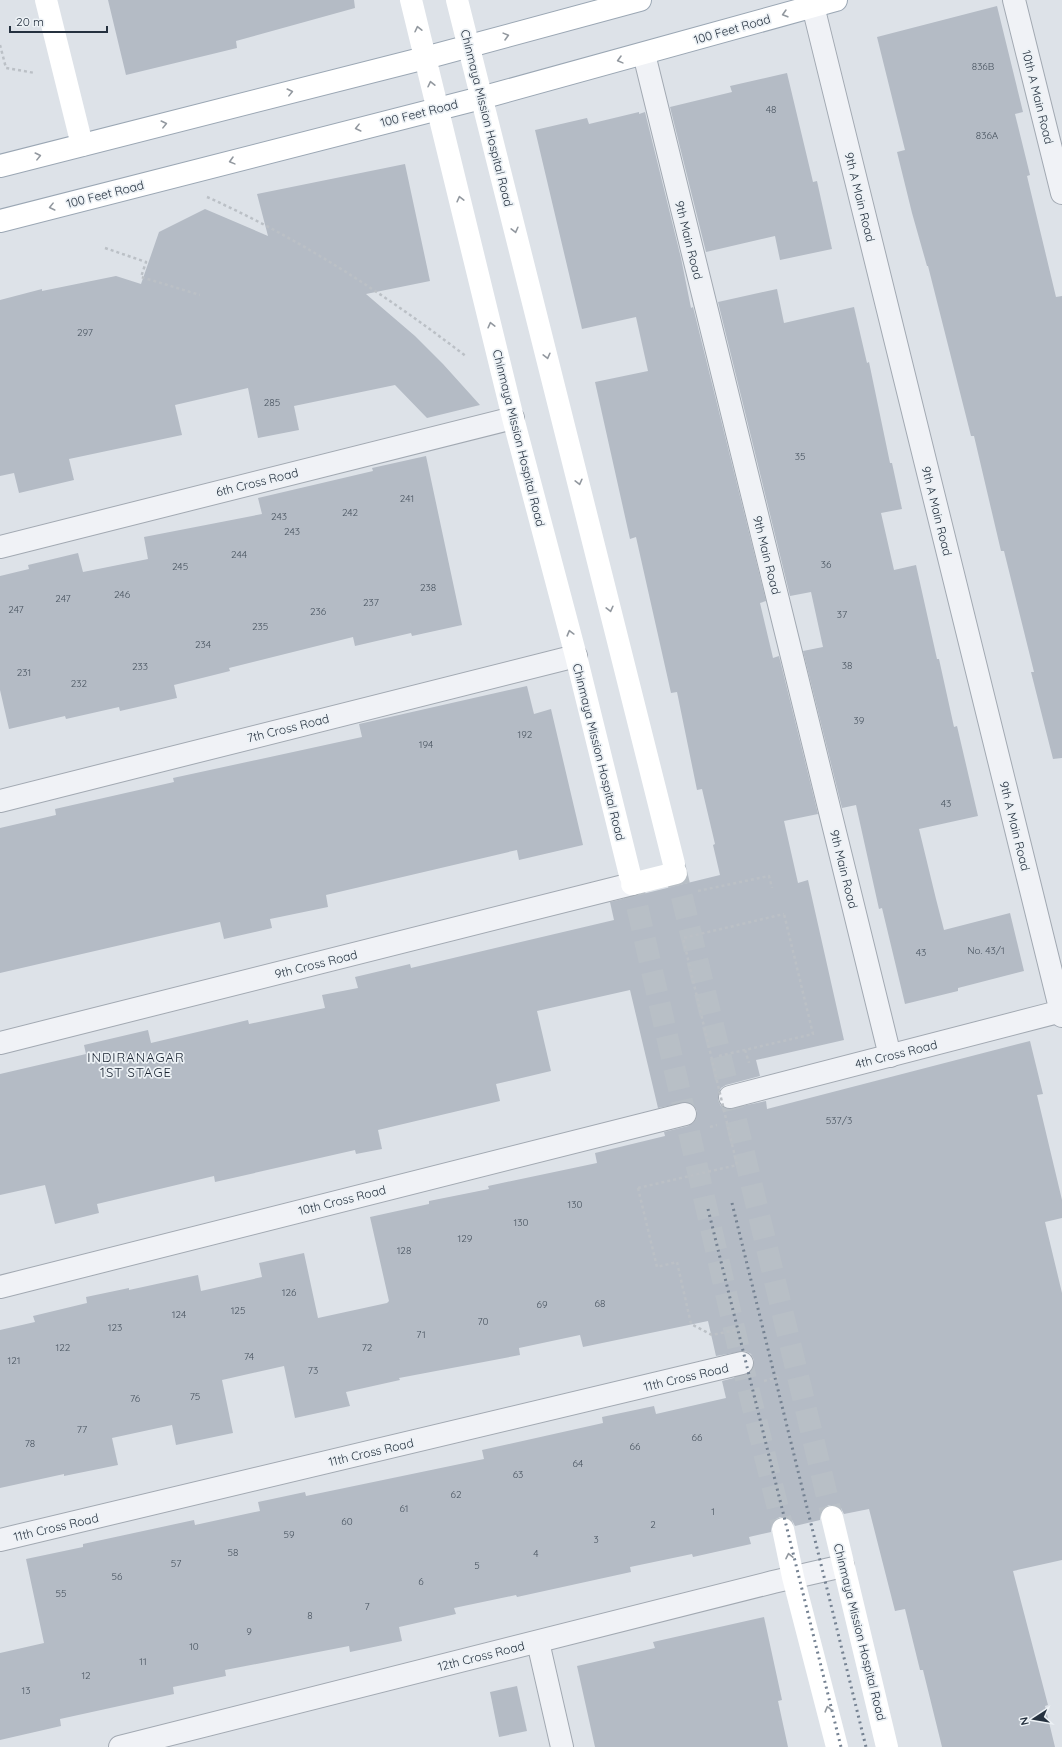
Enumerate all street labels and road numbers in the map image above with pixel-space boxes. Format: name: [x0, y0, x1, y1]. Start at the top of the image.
street label: 100 Feet Road: [692, 11, 772, 47]
street label: Chinmaya Mission Hospital Road: [458, 28, 516, 208]
street label: 10th A Main Road: [1019, 48, 1057, 146]
street label: 100 Feet Road: [379, 96, 459, 130]
street label: 9th A Main Road: [842, 151, 878, 243]
street label: 100 Feet Road: [65, 177, 145, 211]
street label: 9th Main Road: [672, 199, 706, 281]
street label: Chinmaya Mission Hospital Road: [490, 348, 548, 528]
street label: 6th Cross Road: [214, 465, 300, 499]
street label: 9th A Main Road: [919, 465, 955, 557]
street label: 9th Main Road: [750, 514, 784, 596]
street label: Chinmaya Mission Hospital Road: [570, 662, 628, 842]
street label: 7th Cross Road: [245, 711, 331, 745]
street label: 9th A Main Road: [997, 780, 1033, 872]
street label: 9th Main Road: [827, 828, 861, 910]
street label: 9th Cross Road: [273, 946, 359, 982]
street label: 4th Cross Road: [853, 1037, 939, 1071]
street label: 10th Cross Road: [297, 1182, 387, 1218]
street label: 11th Cross Road: [642, 1360, 730, 1394]
street label: 11th Cross Road: [327, 1435, 415, 1469]
street label: 11th Cross Road: [12, 1510, 100, 1544]
street label: Chinmaya Mission Hospital Road: [831, 1542, 889, 1722]
street label: 12th Cross Road: [436, 1638, 526, 1674]

